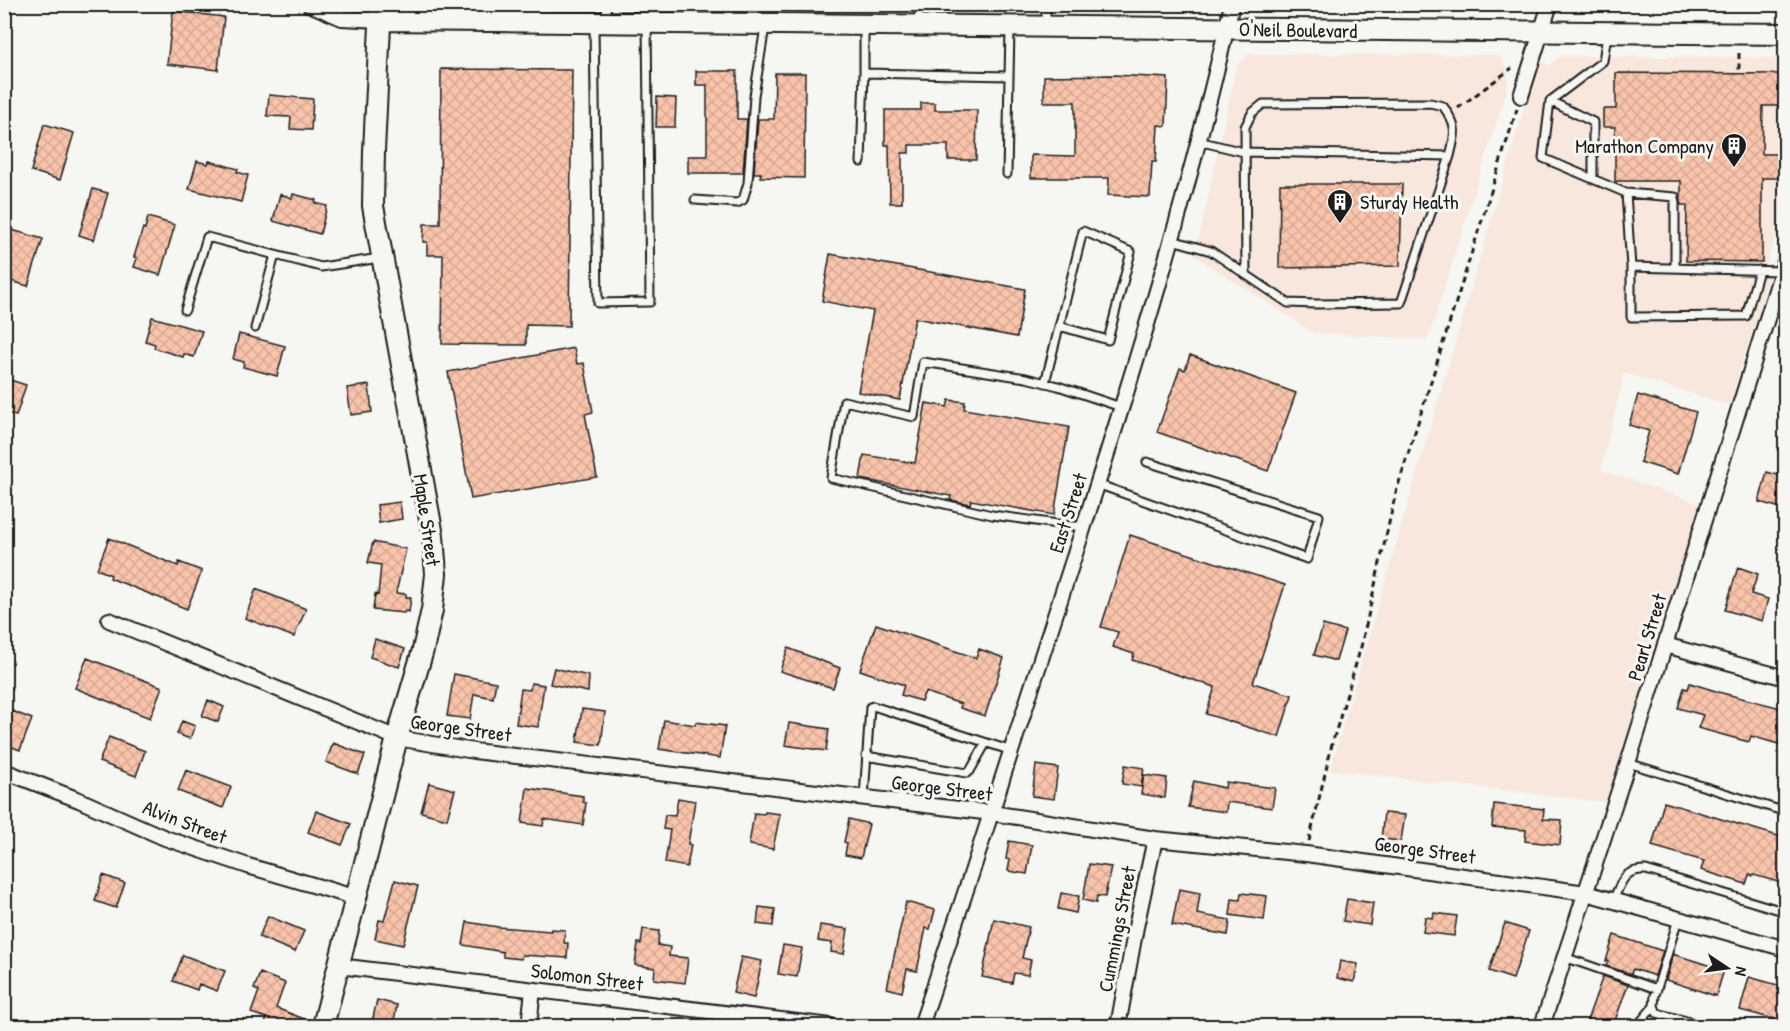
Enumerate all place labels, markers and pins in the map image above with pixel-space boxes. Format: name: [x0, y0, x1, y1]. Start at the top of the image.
building icon: Marathon Company: [1719, 131, 1749, 169]
place label: Marathon Company: [1575, 132, 1714, 159]
building icon: Sturdy Health: [1325, 187, 1355, 225]
place label: Sturdy Health: [1360, 188, 1458, 215]

